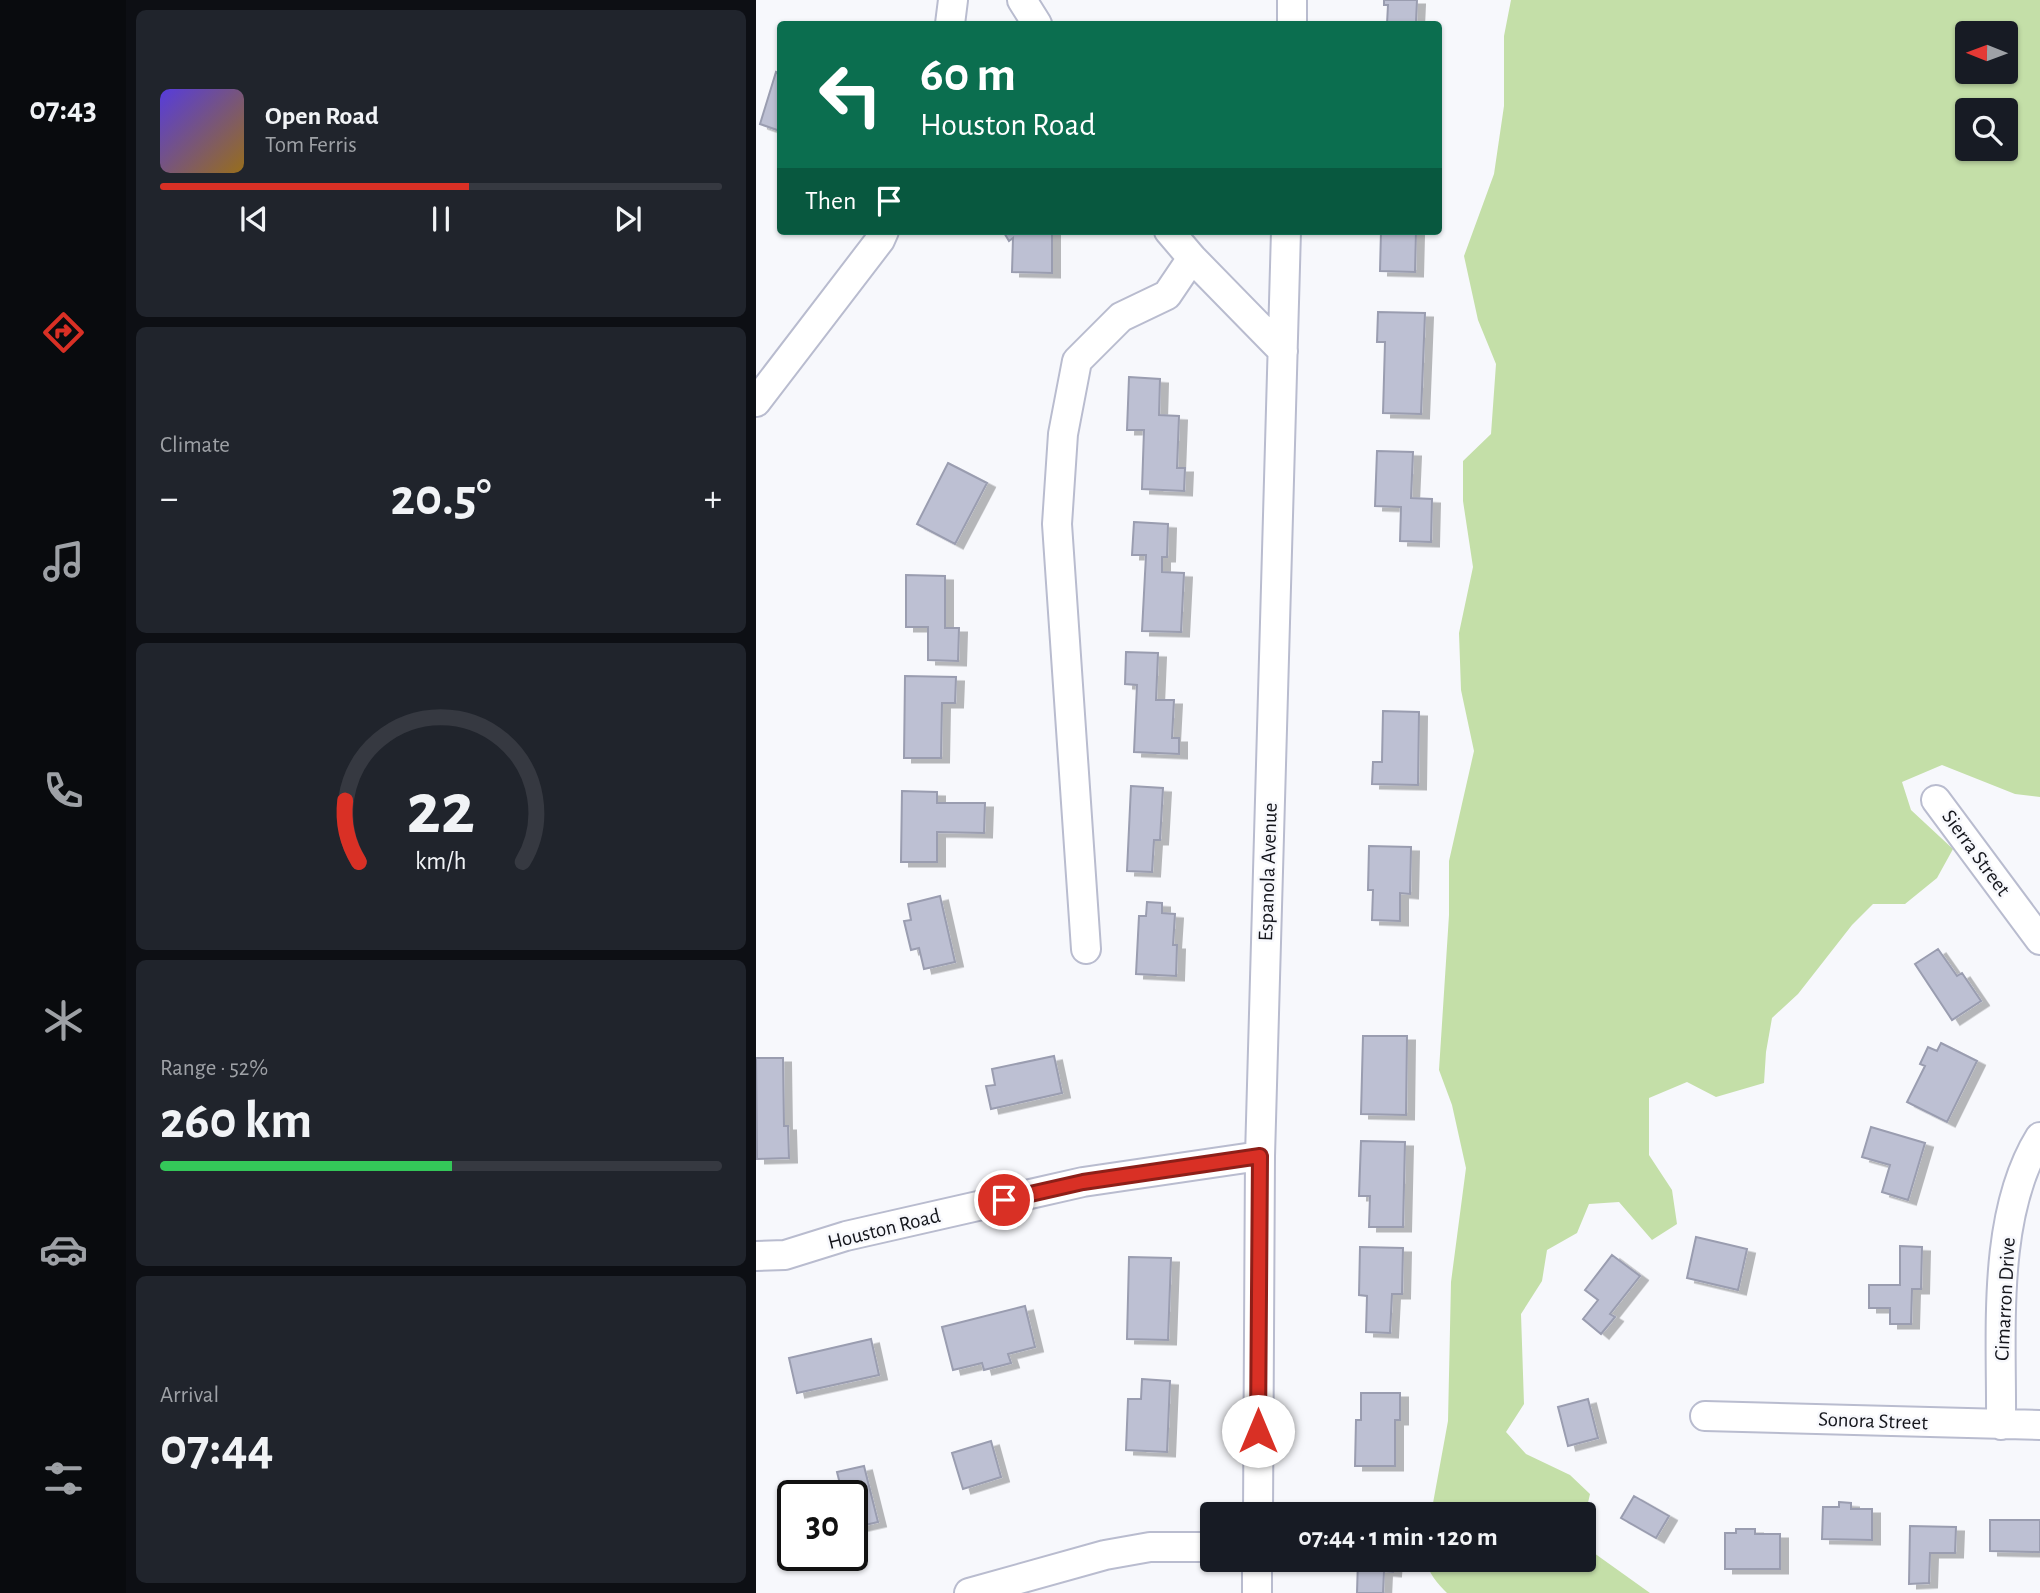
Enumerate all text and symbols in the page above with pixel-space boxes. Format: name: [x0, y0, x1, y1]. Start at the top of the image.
north arrow: [1955, 21, 2018, 84]
map controls: [1955, 21, 2018, 161]
icon: left: [805, 49, 896, 140]
text: 60 m: [920, 51, 1016, 100]
text: 07:43: [29, 93, 97, 125]
button: search: [1955, 98, 2018, 161]
text: Open Road: [265, 103, 379, 129]
text: Houston Road: [920, 109, 1096, 141]
text: Tom Ferris: [265, 134, 357, 157]
icon: arrive: [870, 182, 908, 220]
text: Then: [805, 188, 856, 214]
icon: previous: [235, 200, 273, 238]
icon: pause: [422, 200, 460, 238]
icon: next: [609, 200, 647, 238]
icon: directions: [39, 308, 88, 357]
text: Climate: [160, 434, 230, 457]
text: 20.5°: [390, 472, 492, 524]
text: −: [160, 480, 178, 518]
text: +: [704, 480, 722, 518]
icon: music: [39, 537, 88, 586]
icon: phone: [39, 766, 88, 815]
text: 22: [407, 775, 475, 848]
street label: Espanola Avenue: [1255, 802, 1281, 942]
street label: Sierra Street: [1938, 806, 2014, 900]
text: km/h: [415, 849, 467, 874]
icon: climate: [39, 996, 88, 1045]
text: Range · 52%: [160, 1057, 268, 1080]
text: 260 km: [160, 1095, 312, 1147]
pin: [974, 1170, 1034, 1230]
icon: arrive: [985, 1181, 1023, 1219]
street label: Houston Road: [826, 1205, 943, 1253]
icon: car: [39, 1225, 88, 1274]
street label: Cimarron Drive: [1991, 1237, 2019, 1361]
text: Arrival: [160, 1384, 219, 1407]
position arrow: [1221, 1394, 1295, 1468]
street label: Sonora Street: [1818, 1409, 1928, 1433]
text: 07:44: [160, 1422, 274, 1474]
icon: filters: [39, 1454, 88, 1503]
speed limit sign: 30: [777, 1480, 868, 1571]
text: 07:44 · 1 min · 120 m: [1298, 1524, 1498, 1550]

